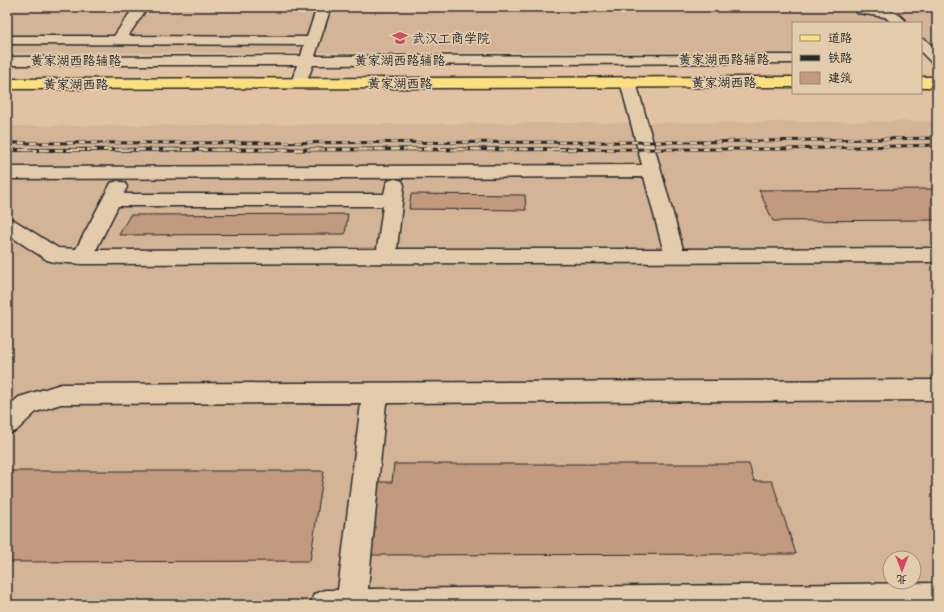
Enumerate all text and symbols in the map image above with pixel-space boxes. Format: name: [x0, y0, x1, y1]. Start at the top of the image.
legend: [792, 22, 922, 94]
school or university icon: 武汉工商学院: [391, 29, 409, 47]
place label: 武汉工商学院: [412, 31, 490, 48]
text: 道路: [828, 32, 852, 47]
text: 铁路: [828, 52, 852, 67]
street label: 黄家湖西路辅路: [678, 53, 770, 69]
street label: 黄家湖西路辅路: [30, 54, 122, 70]
street label: 黄家湖西路辅路: [354, 54, 446, 70]
text: 建筑: [828, 72, 852, 87]
street label: 黄家湖西路: [691, 76, 757, 92]
street label: 黄家湖西路: [367, 77, 433, 93]
street label: 黄家湖西路: [43, 78, 109, 94]
north arrow: [882, 550, 922, 590]
text: 北: [897, 572, 908, 584]

